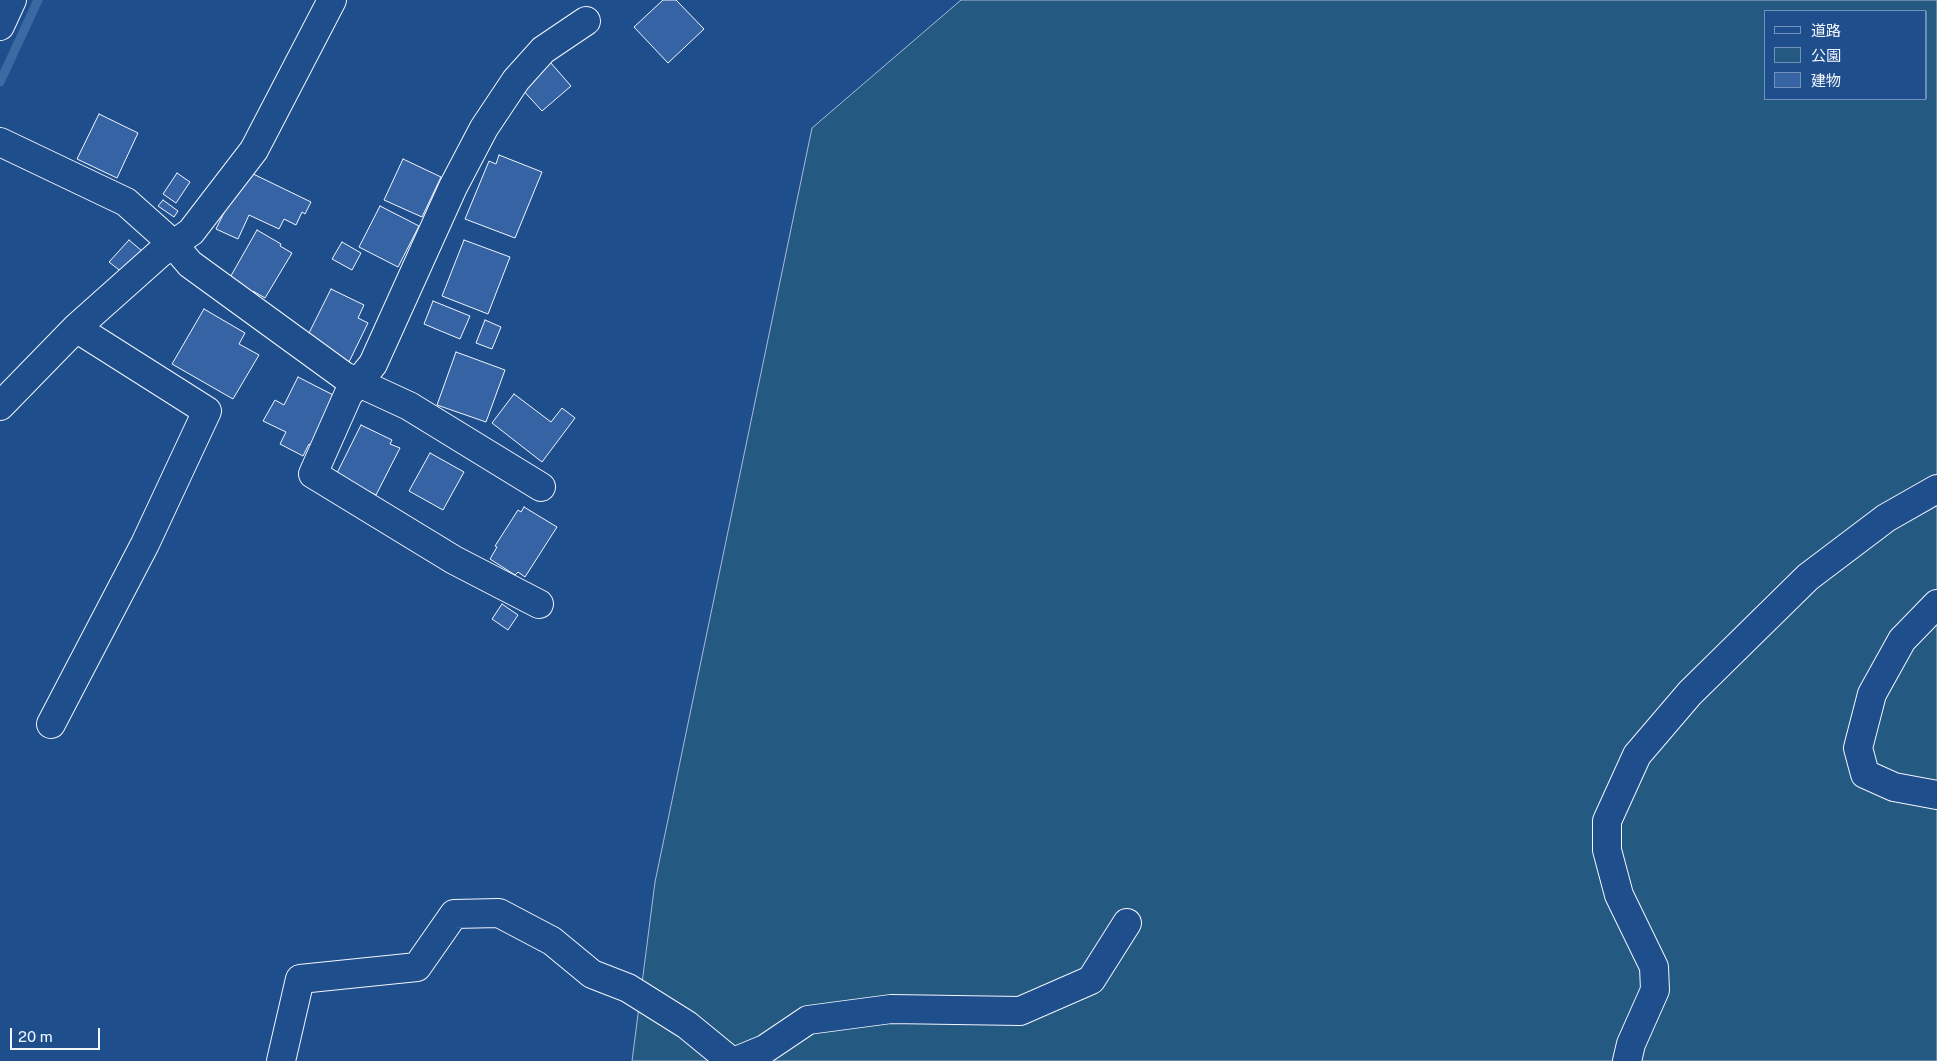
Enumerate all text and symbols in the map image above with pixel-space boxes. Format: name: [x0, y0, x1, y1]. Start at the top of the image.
legend: [1764, 10, 1927, 100]
text: 道路: [1811, 22, 1841, 39]
text: 公園: [1811, 47, 1841, 64]
text: 建物: [1811, 72, 1841, 89]
scale bar: [12, 1018, 102, 1050]
text: 20 m: [18, 1028, 53, 1045]

